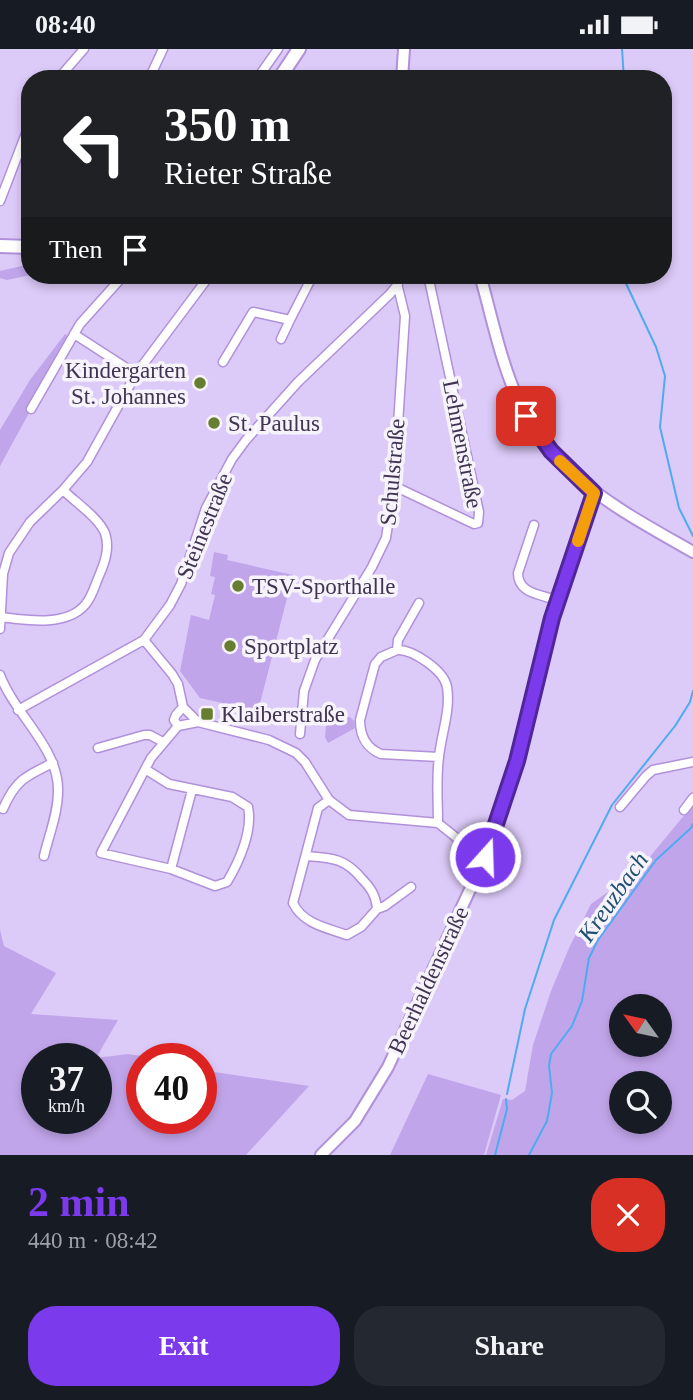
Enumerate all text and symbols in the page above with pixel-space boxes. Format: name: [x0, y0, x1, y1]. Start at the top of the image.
text: 08:40: [35, 10, 96, 39]
text: 350 m: [164, 97, 291, 152]
icon: left: [49, 98, 140, 189]
text: Rieter Straße: [164, 155, 332, 191]
icon: arrive: [116, 231, 154, 269]
text: Then: [49, 235, 102, 264]
place label: Kindergarten St. Johannes: [65, 358, 186, 409]
marker: Kindergarten St. Johannes: [192, 375, 208, 391]
street label: Lehmenstraße: [438, 378, 487, 510]
pin: [496, 386, 556, 446]
icon: arrive: [507, 397, 545, 435]
place label: St. Paulus: [228, 411, 320, 436]
marker: St. Paulus: [206, 415, 222, 431]
street label: Schulstraße: [375, 418, 410, 527]
street label: Steinestraße: [172, 469, 237, 583]
place label: TSV-Sporthalle: [252, 574, 396, 599]
marker: TSV-Sporthalle: [230, 578, 246, 594]
place label: Sportplatz: [244, 634, 339, 659]
marker: Sportplatz: [222, 638, 238, 654]
place label: Klaiberstraße: [221, 702, 345, 727]
marker: Klaiberstraße: [199, 706, 215, 722]
position arrow: [448, 820, 522, 894]
water label: Kreuzbach: [572, 847, 653, 948]
street label: Beerhaldenstraße: [383, 903, 474, 1058]
north arrow: [609, 994, 672, 1057]
map controls: [609, 994, 672, 1134]
speed limit sign: 40: [126, 1043, 217, 1134]
text: 37: [49, 1060, 84, 1099]
button: search: [609, 1071, 672, 1134]
text: km/h: [48, 1096, 85, 1116]
button: close: [591, 1178, 665, 1252]
text: 2 min: [28, 1179, 130, 1225]
text: 440 m · 08:42: [28, 1228, 158, 1253]
button: Exit: [28, 1306, 340, 1386]
button: Share: [354, 1306, 665, 1386]

